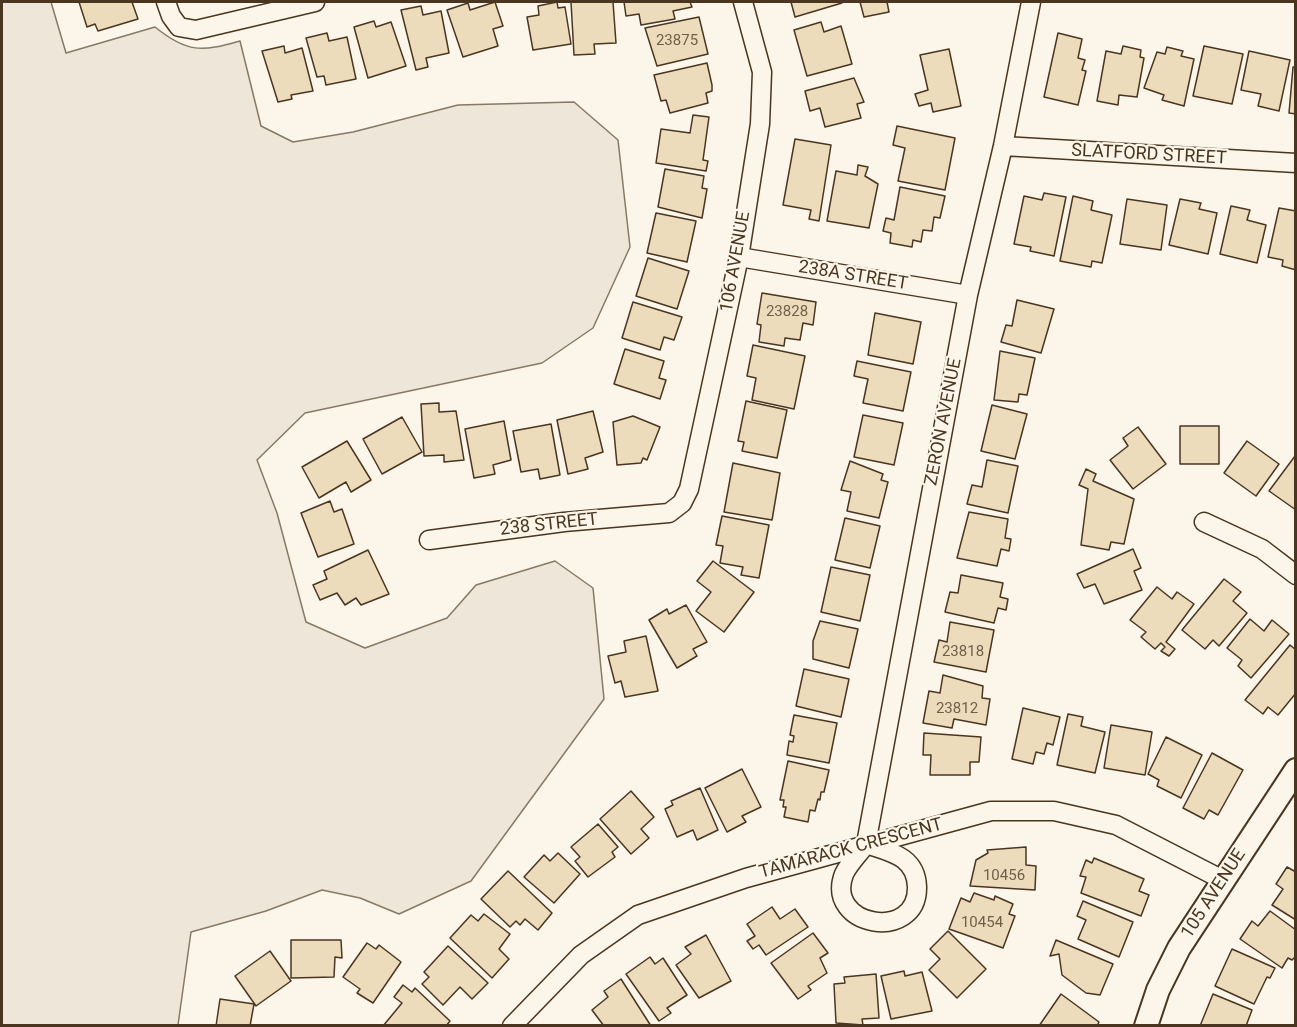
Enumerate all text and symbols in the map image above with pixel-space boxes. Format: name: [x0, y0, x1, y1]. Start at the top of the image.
house number: 23875: [656, 32, 698, 50]
street label: SLATFORD STREET: [1071, 140, 1227, 170]
street label: 106 AVENUE: [716, 210, 756, 314]
street label: 238A STREET: [797, 257, 909, 295]
house number: 23828: [766, 303, 808, 321]
street label: ZERON AVENUE: [921, 357, 967, 487]
street label: 238 STREET: [499, 509, 599, 541]
house number: 23818: [942, 643, 984, 661]
house number: 23812: [936, 700, 978, 718]
street label: TAMARACK CRESCENT: [757, 814, 945, 884]
street label: 105 AVENUE: [1177, 845, 1251, 943]
house number: 10456: [983, 867, 1025, 885]
house number: 10454: [961, 914, 1003, 932]

